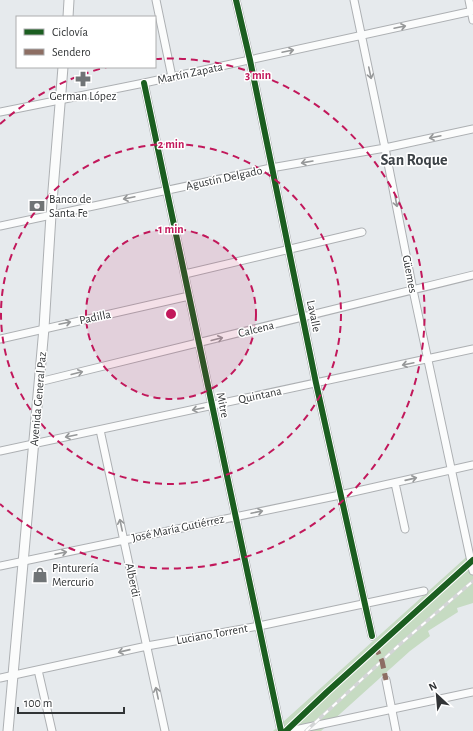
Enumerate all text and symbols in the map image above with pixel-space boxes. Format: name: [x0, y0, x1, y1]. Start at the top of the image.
legend: [16, 16, 156, 68]
one-way arrow: [393, 22, 406, 30]
text: Ciclovía: [52, 26, 88, 38]
text: Sendero: [52, 46, 91, 58]
one-way arrow: [281, 47, 294, 55]
street label: Martín Zapata: [156, 60, 224, 86]
one-way arrow: [366, 66, 374, 79]
text: 3 min: [245, 69, 271, 81]
pharmacy icon: German López: [74, 70, 92, 88]
place label: German López: [50, 90, 116, 102]
one-way arrow: [429, 133, 442, 141]
text: 2 min: [158, 138, 184, 150]
district label: San Roque: [380, 152, 448, 168]
one-way arrow: [301, 158, 314, 166]
street label: Agustín Delgado: [185, 164, 263, 192]
place label: Banco de Santa Fe: [49, 193, 91, 219]
one-way arrow: [392, 194, 400, 207]
one-way arrow: [123, 195, 136, 203]
bank icon: Banco de Santa Fe: [28, 197, 46, 215]
text: 1 min: [158, 223, 184, 235]
street label: Güemes: [400, 254, 420, 294]
street label: Lavalle: [305, 299, 323, 333]
centre of rings: [164, 307, 178, 321]
street label: Padilla: [78, 308, 112, 326]
one-way arrow: [58, 319, 71, 327]
street label: Calcena: [237, 319, 276, 339]
one-way arrow: [210, 335, 223, 342]
street label: Avenida General Paz: [28, 351, 48, 447]
one-way arrow: [401, 360, 414, 368]
one-way arrow: [70, 369, 83, 377]
street label: Quintana: [237, 384, 283, 406]
street label: Mitre: [214, 391, 232, 419]
one-way arrow: [192, 405, 205, 413]
one-way arrow: [65, 432, 78, 440]
one-way arrow: [404, 475, 417, 482]
one-way arrow: [250, 507, 263, 515]
street label: José María Gutiérrez: [131, 512, 225, 544]
one-way arrow: [116, 519, 124, 532]
one-way arrow: [54, 548, 67, 556]
place label: Pinturería Mercurio: [52, 562, 99, 588]
street label: Alberdi: [124, 562, 142, 598]
shop icon: Pinturería Mercurio: [31, 566, 49, 584]
street label: Luciano Torrent: [175, 622, 249, 646]
one-way arrow: [118, 647, 131, 655]
north arrow: [417, 675, 457, 715]
text: N: [427, 680, 439, 693]
one-way arrow: [152, 687, 160, 700]
scale bar: [18, 689, 124, 715]
text: 100 m: [24, 697, 52, 709]

